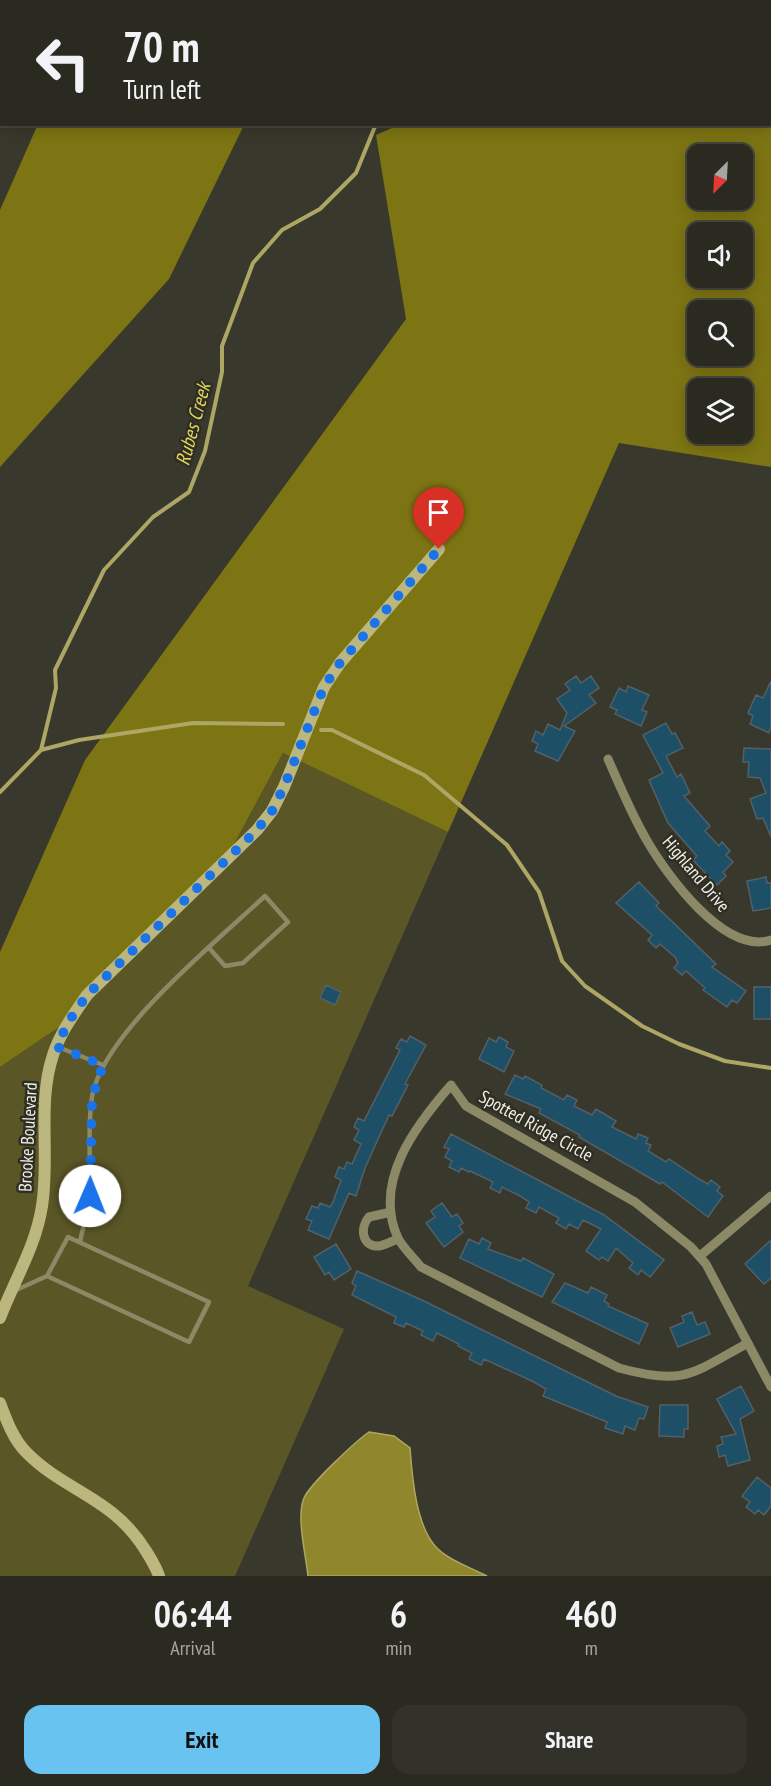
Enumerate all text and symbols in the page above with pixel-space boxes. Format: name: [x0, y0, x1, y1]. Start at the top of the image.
text: 70 m: [123, 19, 200, 74]
icon: left: [24, 24, 102, 102]
text: Turn left: [123, 72, 201, 106]
north arrow: [687, 144, 753, 210]
map controls: [687, 144, 753, 444]
button: sound: [687, 222, 753, 288]
button: search: [687, 300, 753, 366]
water label: Rubes Creek: [169, 378, 217, 468]
button: layers: [687, 378, 753, 444]
pin: [413, 487, 464, 549]
icon: arrive: [422, 496, 455, 529]
street label: Highland Drive: [658, 831, 735, 917]
street label: Brooke Boulevard: [13, 1082, 42, 1192]
street label: Spotted Ridge Circle: [475, 1085, 597, 1166]
position arrow: [58, 1164, 122, 1228]
text: 06:44: [154, 1590, 232, 1637]
text: 6: [390, 1590, 407, 1637]
text: 460: [566, 1590, 617, 1637]
text: Arrival: [170, 1635, 215, 1661]
text: min: [386, 1635, 412, 1661]
text: m: [585, 1635, 598, 1661]
button: Exit: [24, 1705, 380, 1774]
button: Share: [392, 1705, 747, 1774]

